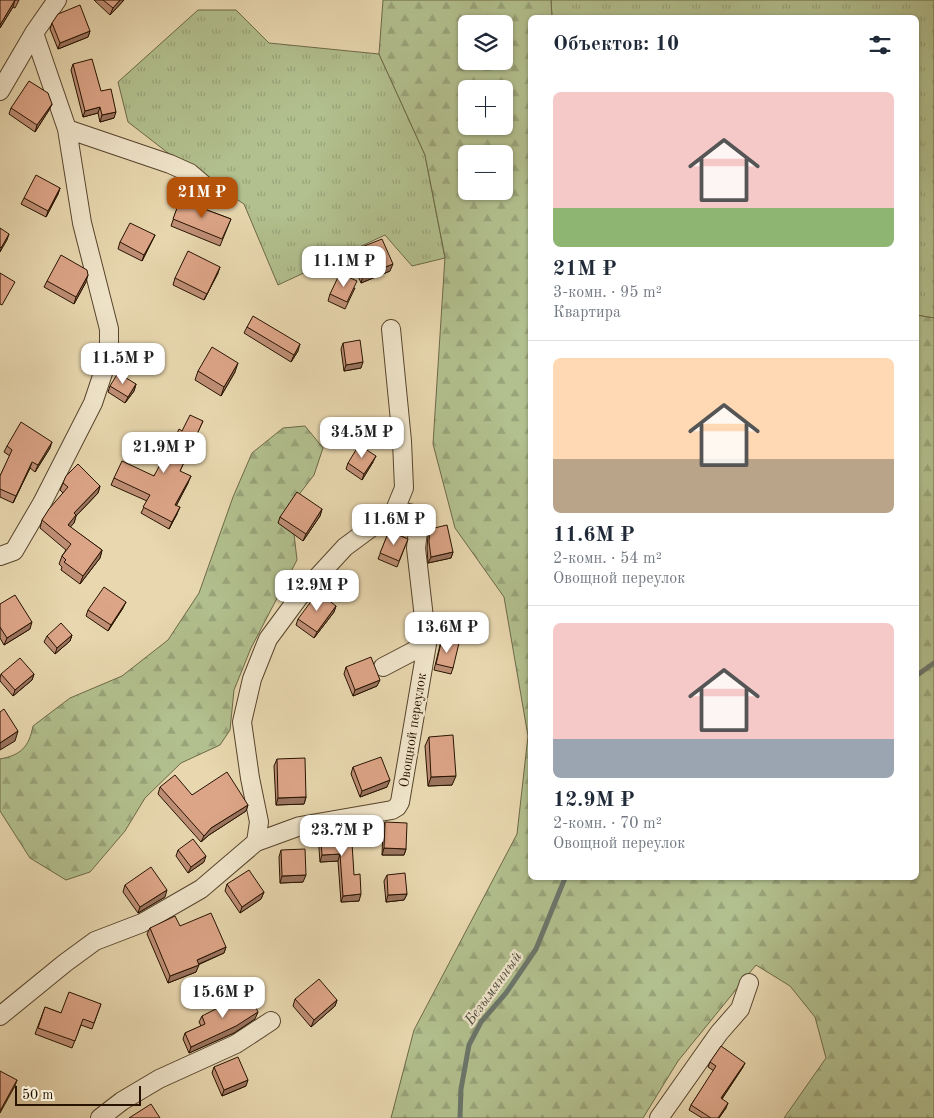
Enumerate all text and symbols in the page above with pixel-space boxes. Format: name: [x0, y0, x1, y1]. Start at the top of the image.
map controls: [458, 15, 513, 200]
button: layers: [458, 15, 513, 70]
icon: filters: [866, 31, 894, 59]
text: Объектов: 10: [553, 34, 679, 55]
button: +: [458, 80, 513, 135]
icon: home: [679, 125, 769, 215]
button: −: [458, 145, 513, 200]
pin: 21M ₽: [167, 176, 237, 219]
text: 21M ₽: [178, 185, 226, 201]
pin: 11.1M ₽: [298, 246, 390, 288]
text: 11.1M ₽: [313, 254, 375, 270]
text: 21M ₽: [553, 259, 617, 280]
text: 3-комн. · 95 m²: [553, 285, 662, 301]
text: Квартира: [553, 305, 621, 321]
pin: 11.5M ₽: [77, 342, 169, 385]
text: 11.5M ₽: [92, 351, 154, 367]
icon: home: [679, 390, 769, 480]
pin: 34.5M ₽: [316, 416, 408, 459]
text: 34.5M ₽: [331, 425, 393, 441]
pin: 21.9M ₽: [118, 432, 210, 474]
text: 21.9M ₽: [133, 440, 195, 456]
pin: 11.6M ₽: [348, 504, 440, 546]
text: 11.6M ₽: [363, 512, 425, 528]
text: 11.6M ₽: [553, 525, 635, 546]
text: 2-комн. · 54 m²: [553, 551, 662, 567]
pin: 12.9M ₽: [271, 570, 363, 612]
text: Овощной переулок: [553, 571, 685, 587]
text: 12.9M ₽: [286, 578, 348, 594]
pin: 13.6M ₽: [401, 612, 493, 654]
text: 13.6M ₽: [416, 620, 478, 636]
icon: home: [679, 655, 769, 745]
street label: Овощной переулок: [397, 672, 429, 788]
text: 12.9M ₽: [553, 790, 635, 811]
pin: 23.7M ₽: [296, 814, 388, 857]
text: 2-комн. · 70 m²: [553, 816, 662, 832]
text: 23.7M ₽: [311, 823, 373, 839]
text: Овощной переулок: [553, 836, 685, 852]
water label: Безымянный: [462, 949, 526, 1029]
pin: 15.6M ₽: [177, 976, 269, 1019]
text: 15.6M ₽: [192, 985, 254, 1001]
scale bar: [15, 1083, 141, 1106]
text: 50 m: [22, 1088, 53, 1102]

